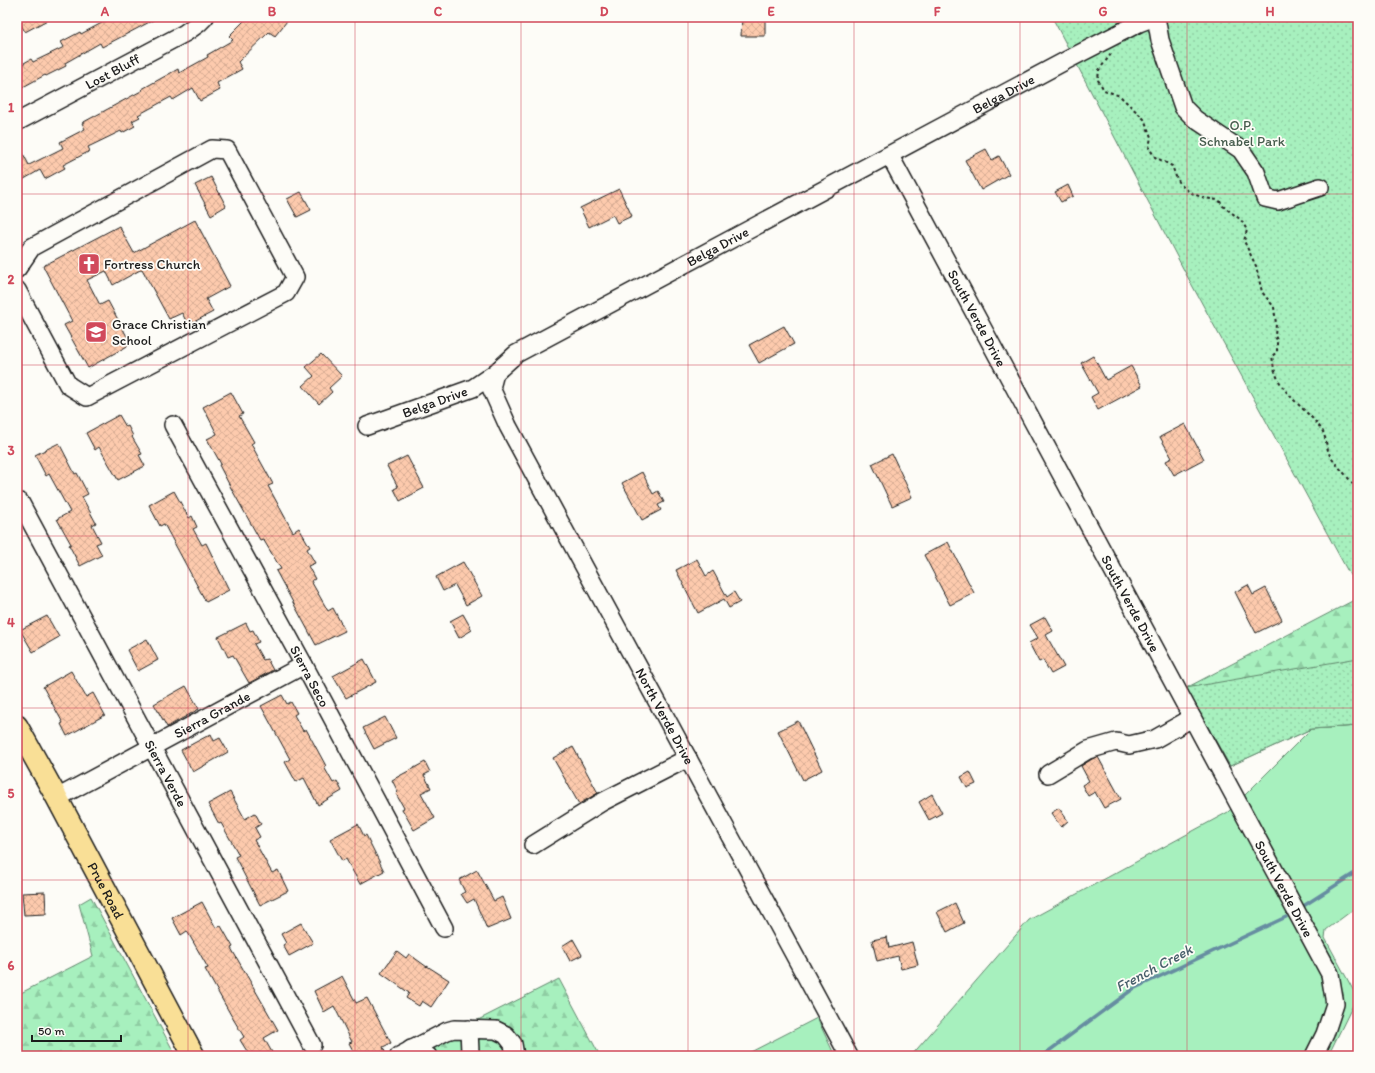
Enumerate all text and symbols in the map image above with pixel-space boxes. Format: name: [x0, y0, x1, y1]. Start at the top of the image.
text: A: [100, 4, 110, 19]
text: B: [268, 4, 277, 19]
text: C: [434, 4, 443, 19]
text: D: [600, 4, 609, 19]
text: E: [767, 4, 775, 19]
text: F: [934, 4, 941, 19]
text: G: [1099, 4, 1108, 19]
text: H: [1266, 4, 1275, 19]
street label: Lost Bluff: [82, 50, 143, 93]
street label: Belga Drive: [969, 70, 1038, 117]
text: 1: [8, 100, 14, 115]
park label: O.P. Schnabel Park: [1199, 117, 1286, 150]
street label: Belga Drive: [684, 223, 752, 270]
church icon: Fortress Church: [76, 251, 102, 277]
place label: Fortress Church: [104, 256, 201, 273]
street label: South Verde Drive: [944, 267, 1010, 370]
text: 2: [8, 272, 15, 287]
place label: Grace Christian School: [112, 316, 206, 349]
school or university icon: Grace Christian School: [83, 319, 109, 345]
street label: Belga Drive: [400, 382, 470, 421]
text: 3: [7, 443, 15, 458]
street label: South Verde Drive: [1098, 552, 1164, 655]
text: 4: [7, 615, 15, 630]
street label: Sierra Seco: [286, 642, 333, 710]
street label: North Verde Drive: [632, 665, 698, 768]
street label: Sierra Grande: [171, 687, 253, 742]
street label: Sierra Verde: [141, 737, 191, 810]
text: 5: [8, 786, 15, 801]
street label: South Verde Drive: [1251, 837, 1317, 940]
street label: Prue Road: [84, 859, 128, 922]
water label: French Creek: [1112, 940, 1197, 996]
text: 6: [8, 958, 15, 973]
scale bar: [32, 1017, 121, 1043]
text: 50 m: [38, 1024, 64, 1038]

